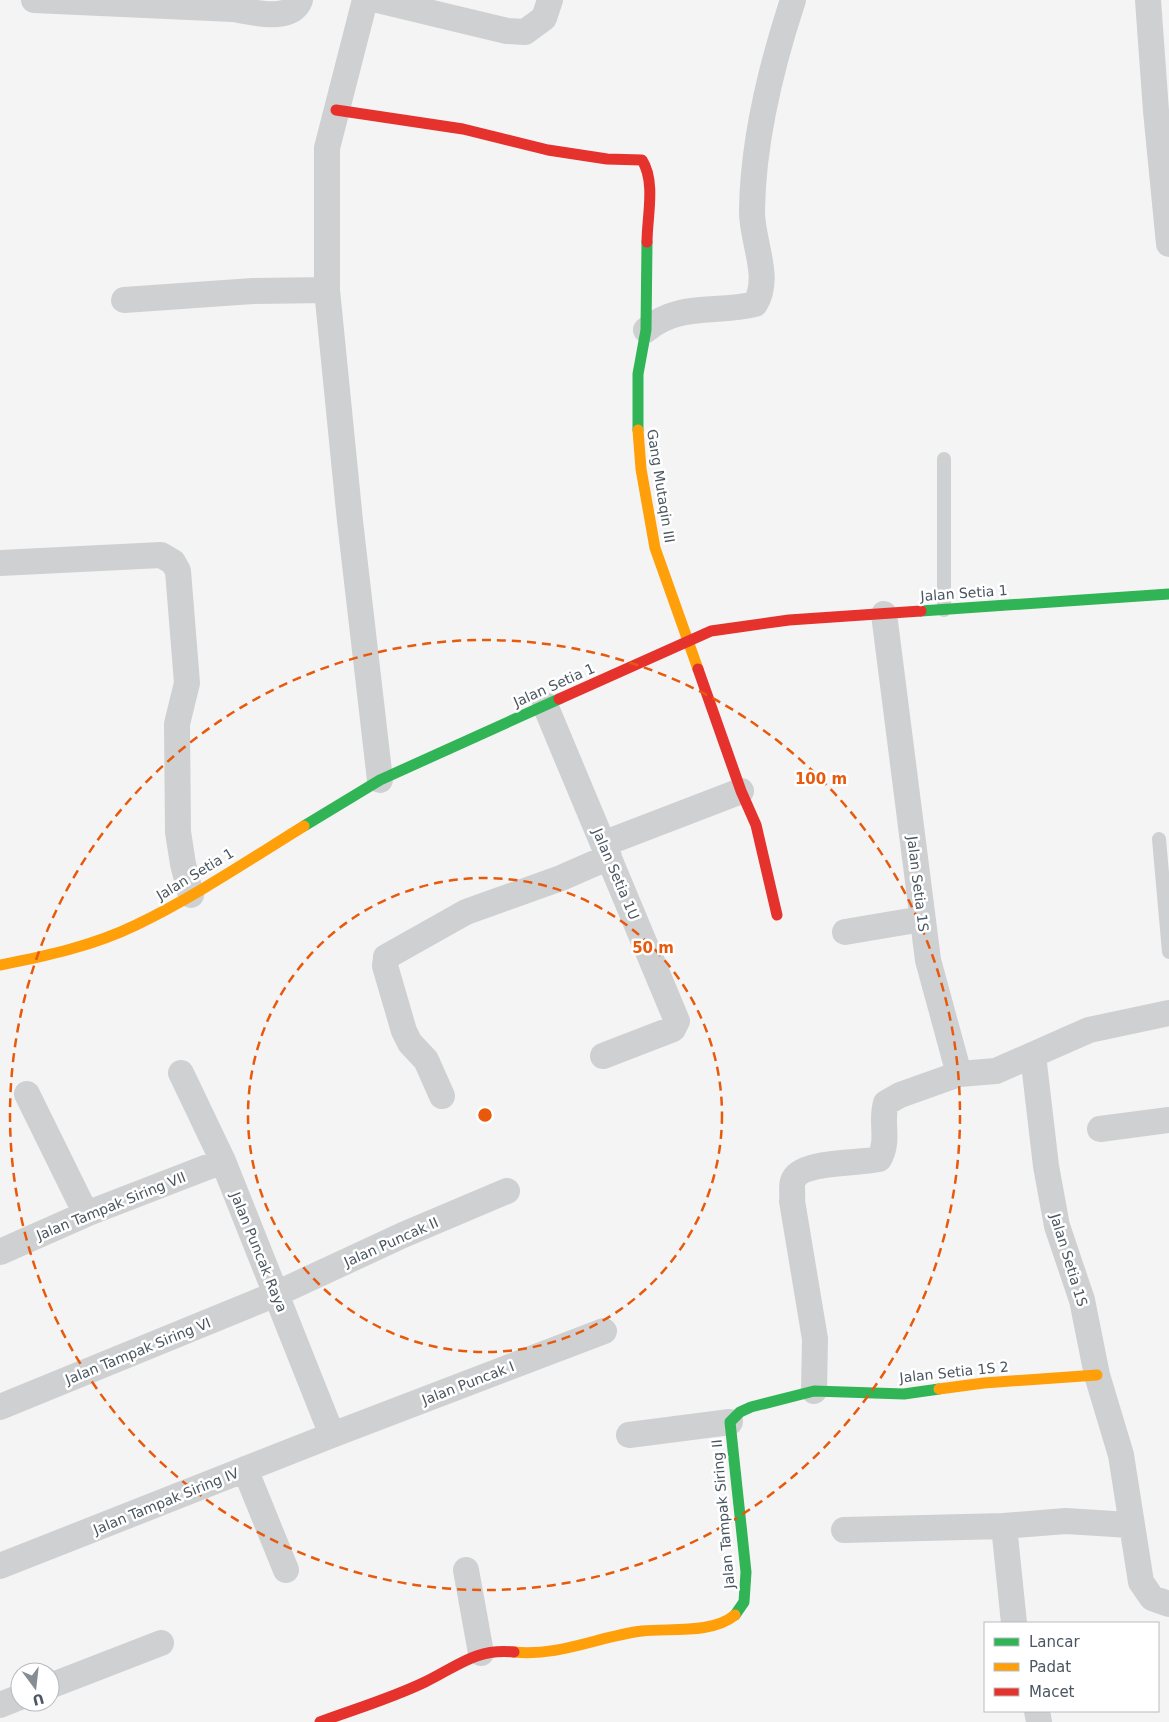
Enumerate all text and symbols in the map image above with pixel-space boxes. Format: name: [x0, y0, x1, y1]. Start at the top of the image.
street label: Gang Mutaqin III: [644, 428, 678, 544]
street label: Jalan Setia 1: [919, 582, 1008, 604]
street label: Jalan Setia 1: [510, 660, 597, 710]
text: 100 m: [795, 770, 847, 788]
street label: Jalan Setia 1U: [589, 825, 642, 922]
street label: Jalan Setia 1S: [904, 834, 932, 933]
street label: Jalan Setia 1: [153, 845, 237, 904]
text: 50 m: [632, 939, 674, 957]
centre of rings: [476, 1106, 494, 1124]
street label: Jalan Tampak Siring VII: [33, 1169, 188, 1244]
street label: Jalan Puncak Raya: [227, 1189, 290, 1314]
street label: Jalan Setia 1S: [1047, 1211, 1091, 1308]
street label: Jalan Puncak II: [340, 1214, 441, 1270]
street label: Jalan Tampak Siring VI: [62, 1314, 213, 1388]
street label: Jalan Puncak I: [419, 1358, 516, 1408]
street label: Jalan Setia 1S 2: [898, 1358, 1009, 1386]
street label: Jalan Tampak Siring II: [708, 1439, 738, 1590]
street label: Jalan Tampak Siring IV: [90, 1464, 241, 1538]
legend: [984, 1622, 1159, 1712]
text: Lancar: [1029, 1633, 1080, 1651]
text: Padat: [1029, 1658, 1071, 1676]
north arrow: [10, 1662, 60, 1712]
text: Macet: [1029, 1683, 1075, 1701]
text: U: [31, 1690, 46, 1709]

